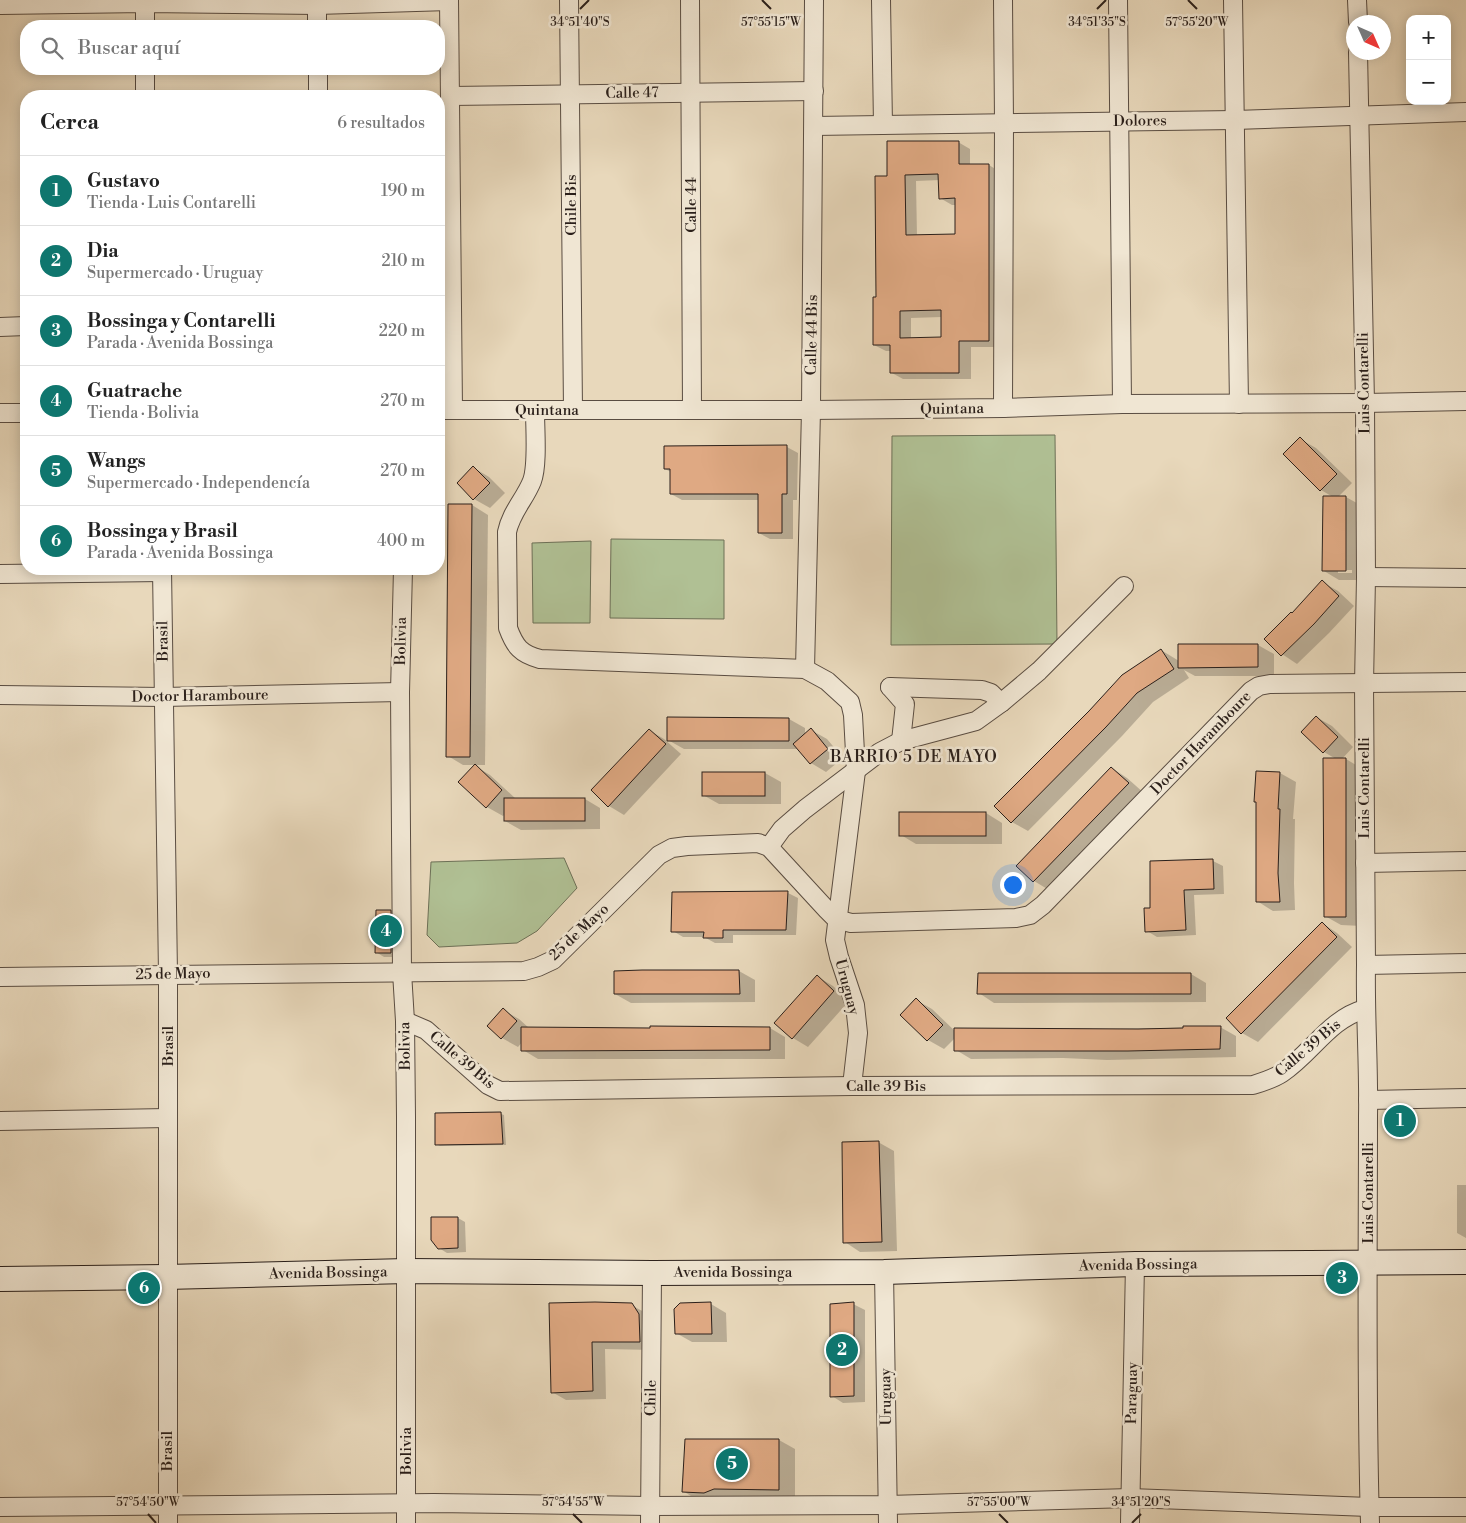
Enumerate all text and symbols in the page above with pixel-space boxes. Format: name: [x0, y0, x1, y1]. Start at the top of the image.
text: 34°51'40"S: [550, 15, 610, 30]
text: 57°55'15"W: [741, 15, 802, 30]
text: 34°51'35"S: [1068, 15, 1126, 30]
text: 57°55'20"W: [1166, 15, 1230, 30]
north arrow: [1346, 15, 1391, 60]
map controls: [1406, 15, 1451, 105]
button: +: [1406, 15, 1451, 60]
search box: [20, 20, 445, 75]
icon: search: [38, 34, 66, 62]
text: Buscar aquí: [78, 36, 180, 60]
button: −: [1406, 60, 1451, 105]
street label: Calle 47: [605, 83, 659, 103]
text: Cerca: [40, 110, 99, 136]
street label: Dolores: [1113, 111, 1167, 131]
text: 6 resultados: [337, 113, 425, 133]
text: Gustavo: [87, 169, 160, 193]
street label: Chile Bis: [562, 174, 581, 236]
street label: Calle 44: [682, 177, 701, 233]
text: 1: [52, 181, 60, 201]
text: 190 m: [381, 181, 425, 201]
text: Tienda · Luis Contarelli: [87, 193, 256, 213]
text: Dia: [87, 239, 119, 263]
text: 2: [51, 251, 61, 271]
text: 210 m: [381, 251, 425, 271]
text: Supermercado · Uruguay: [87, 263, 263, 283]
street label: Calle 44 Bis: [802, 294, 822, 376]
text: Bossinga y Contarelli: [87, 309, 275, 333]
text: 3: [51, 321, 61, 341]
text: 220 m: [379, 321, 425, 341]
street label: Luis Contarelli: [1354, 332, 1374, 434]
text: Parada · Avenida Bossinga: [87, 333, 273, 353]
text: Guatrache: [87, 379, 182, 403]
text: 4: [51, 391, 61, 411]
text: 270 m: [380, 391, 425, 411]
street label: Quintana: [920, 399, 984, 419]
street label: Quintana: [515, 401, 579, 420]
text: Tienda · Bolivia: [87, 403, 199, 423]
text: Wangs: [87, 449, 146, 473]
text: 5: [51, 461, 61, 481]
text: 270 m: [380, 461, 425, 481]
text: Supermercado · Independencía: [87, 473, 310, 493]
text: Bossinga y Brasil: [87, 519, 238, 543]
text: 6: [51, 531, 61, 551]
text: 400 m: [377, 531, 425, 551]
text: Parada · Avenida Bossinga: [87, 543, 273, 563]
street label: Bolivia: [391, 616, 411, 666]
street label: Brasil: [153, 620, 173, 662]
street label: Doctor Haramboure: [131, 685, 269, 707]
street label: Doctor Haramboure: [1147, 687, 1255, 799]
street label: Luis Contarelli: [1355, 737, 1374, 839]
district label: BARRIO 5 DE MAYO: [829, 747, 998, 767]
your location: [1000, 872, 1026, 898]
street label: 25 de Mayo: [545, 899, 613, 965]
pin: 4: [370, 912, 402, 950]
street label: Uruguay: [830, 957, 864, 1018]
street label: 25 de Mayo: [135, 964, 211, 984]
street label: Calle 39 Bis: [1271, 1015, 1345, 1081]
street label: Bolivia: [395, 1021, 415, 1071]
street label: Brasil: [159, 1025, 178, 1067]
street label: Calle 39 Bis: [425, 1027, 499, 1093]
street label: Calle 39 Bis: [846, 1077, 926, 1096]
pin: 1: [1384, 1102, 1416, 1140]
street label: Luis Contarelli: [1359, 1142, 1378, 1244]
street label: Avenida Bossinga: [1077, 1254, 1198, 1276]
pin: 3: [1326, 1259, 1358, 1297]
street label: Avenida Bossinga: [267, 1262, 388, 1284]
street label: Avenida Bossinga: [673, 1263, 793, 1282]
pin: 6: [128, 1269, 160, 1307]
pin: 2: [826, 1331, 858, 1369]
street label: Paraguay: [1122, 1361, 1142, 1424]
street label: Uruguay: [876, 1367, 896, 1426]
street label: Chile: [641, 1380, 661, 1416]
street label: Bolivia: [397, 1426, 416, 1476]
street label: Brasil: [158, 1430, 177, 1472]
pin: 5: [716, 1445, 748, 1483]
text: 57°54'50"W: [116, 1495, 181, 1510]
text: 57°54'55"W: [542, 1495, 605, 1510]
text: 57°55'00"W: [967, 1495, 1032, 1510]
text: 34°51'20"S: [1111, 1495, 1171, 1510]

